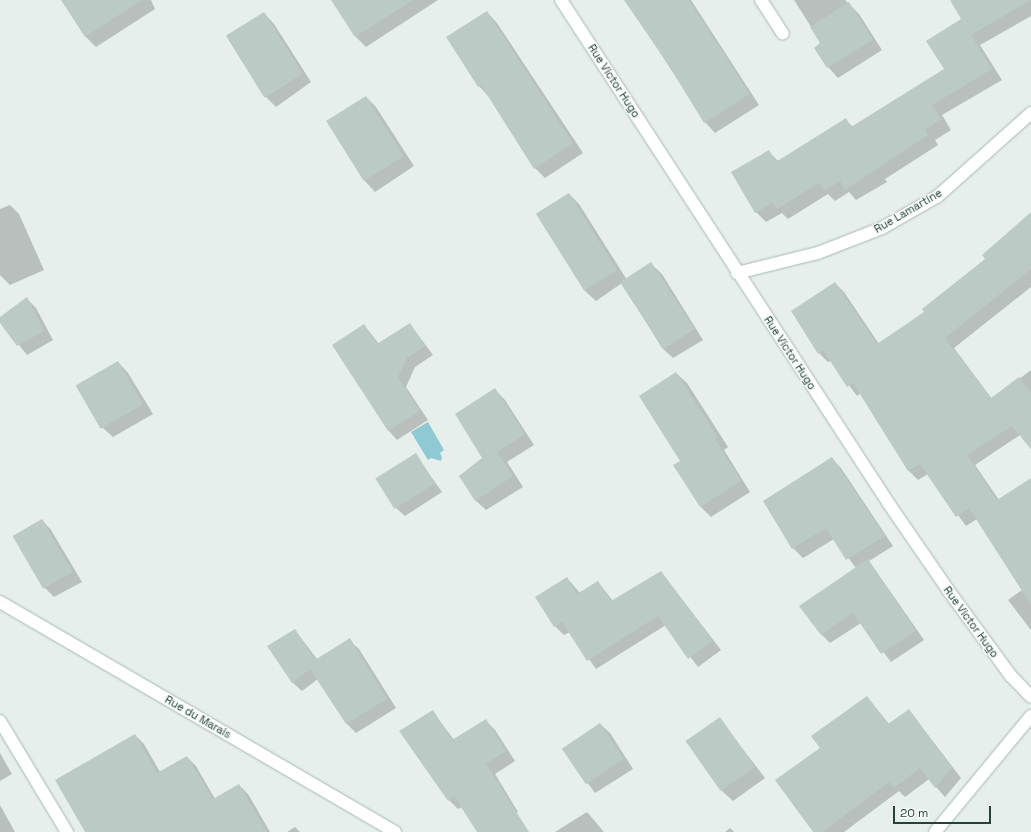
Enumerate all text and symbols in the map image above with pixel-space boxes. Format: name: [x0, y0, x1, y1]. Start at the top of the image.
street label: Rue Victor Hugo: [585, 42, 643, 120]
street label: Rue Lamartine: [872, 186, 944, 236]
street label: Rue Victor Hugo: [761, 314, 819, 392]
street label: Rue Victor Hugo: [941, 584, 1001, 660]
street label: Rue du Marais: [163, 693, 233, 741]
scale bar: [895, 798, 993, 824]
text: 20 m: [900, 805, 928, 821]

